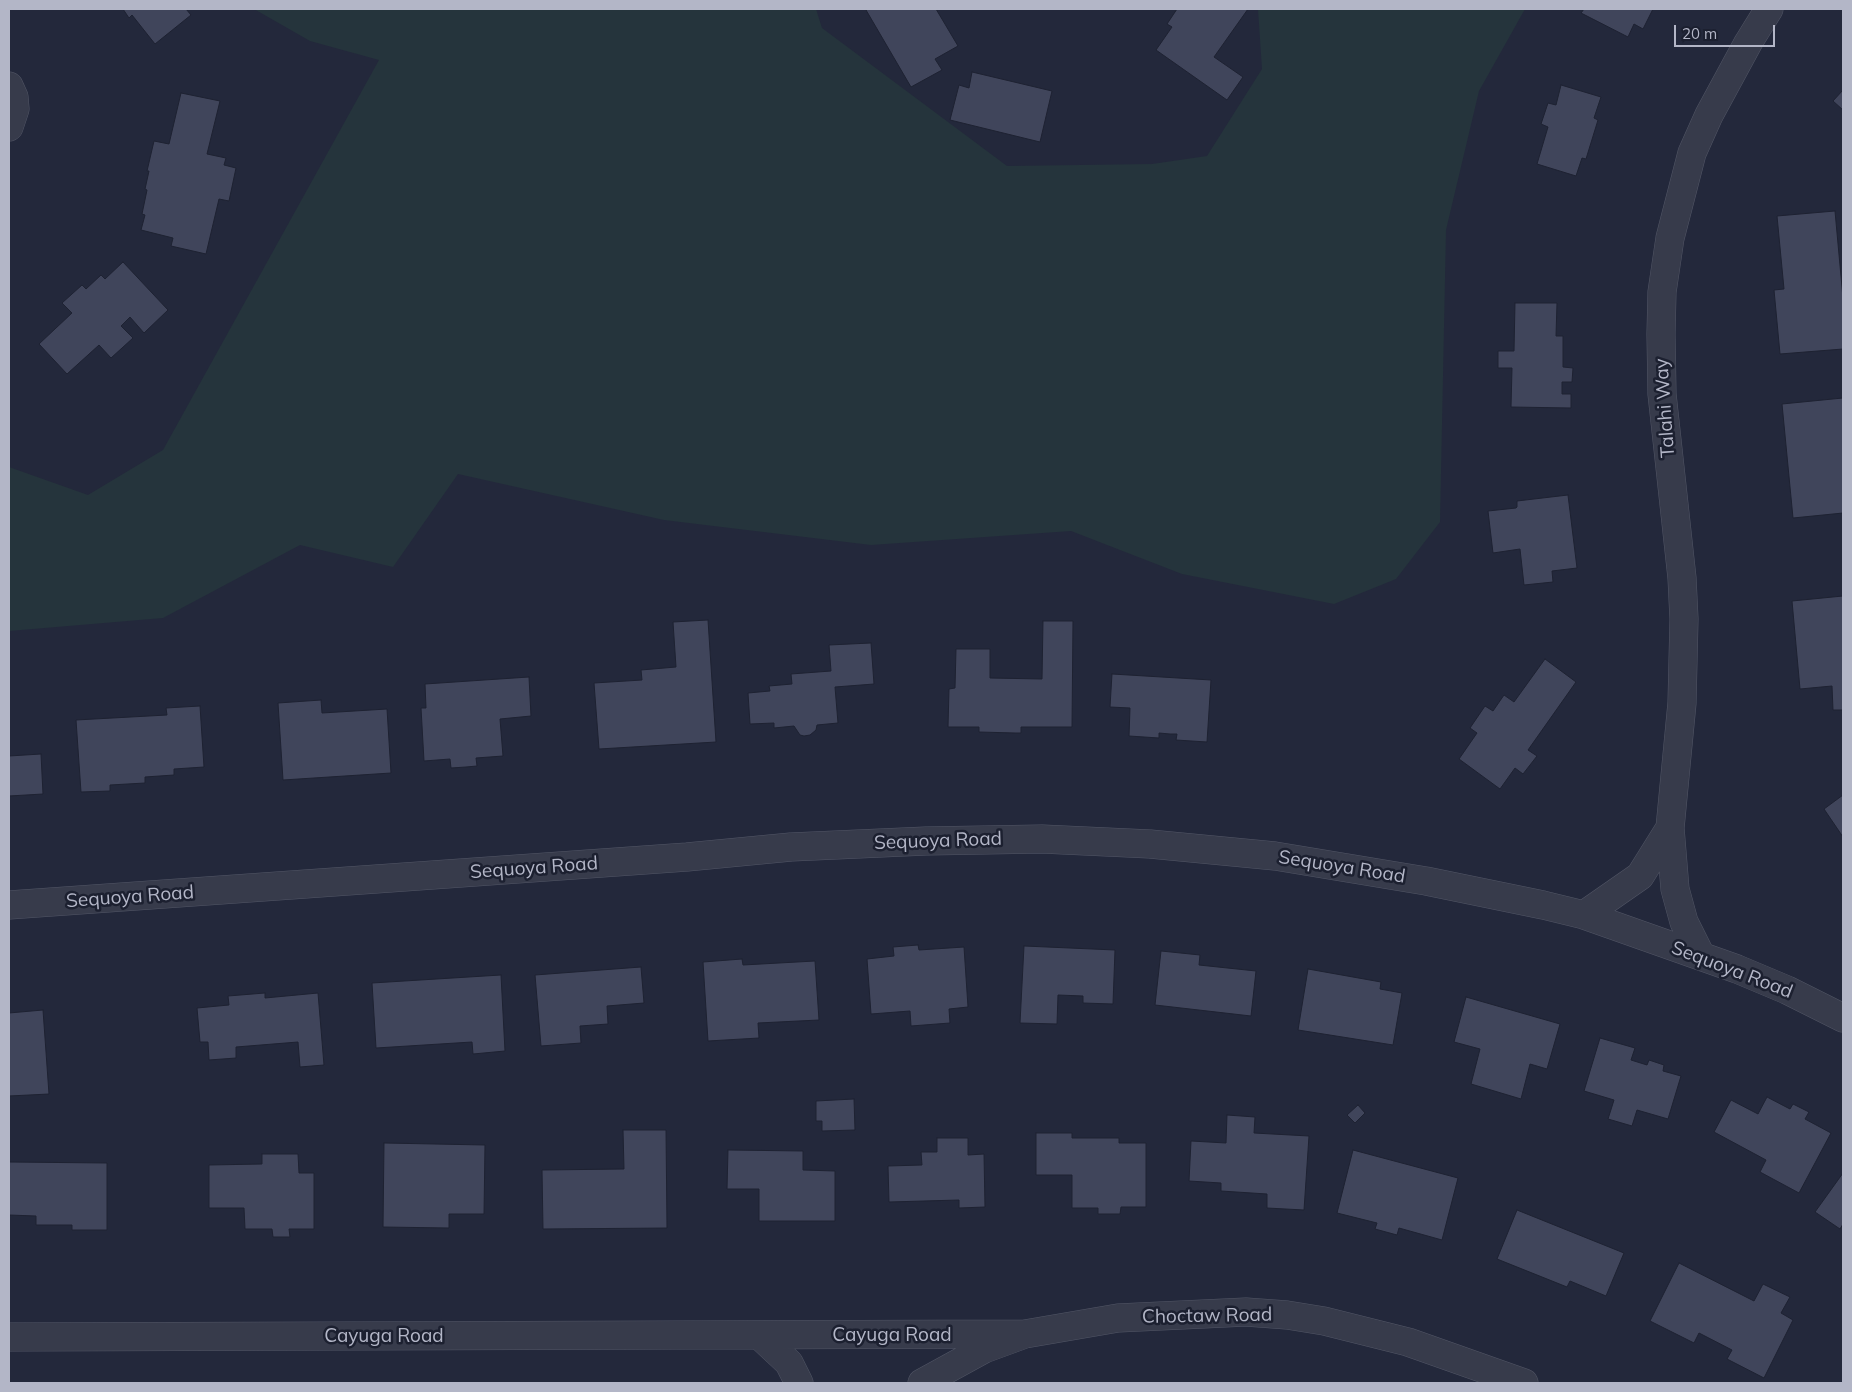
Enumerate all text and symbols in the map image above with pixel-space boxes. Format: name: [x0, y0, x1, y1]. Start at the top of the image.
scale bar: [1677, 15, 1778, 47]
text: 20 m: [1682, 24, 1717, 43]
street label: Talahi Way: [1650, 358, 1680, 458]
street label: Sequoya Road: [874, 827, 1002, 855]
street label: Sequoya Road: [1277, 846, 1407, 888]
street label: Sequoya Road: [469, 852, 599, 884]
street label: Sequoya Road: [65, 881, 195, 913]
street label: Sequoya Road: [1668, 936, 1796, 1004]
street label: Choctaw Road: [1142, 1303, 1272, 1329]
street label: Cayuga Road: [832, 1324, 952, 1346]
street label: Cayuga Road: [324, 1325, 444, 1347]

